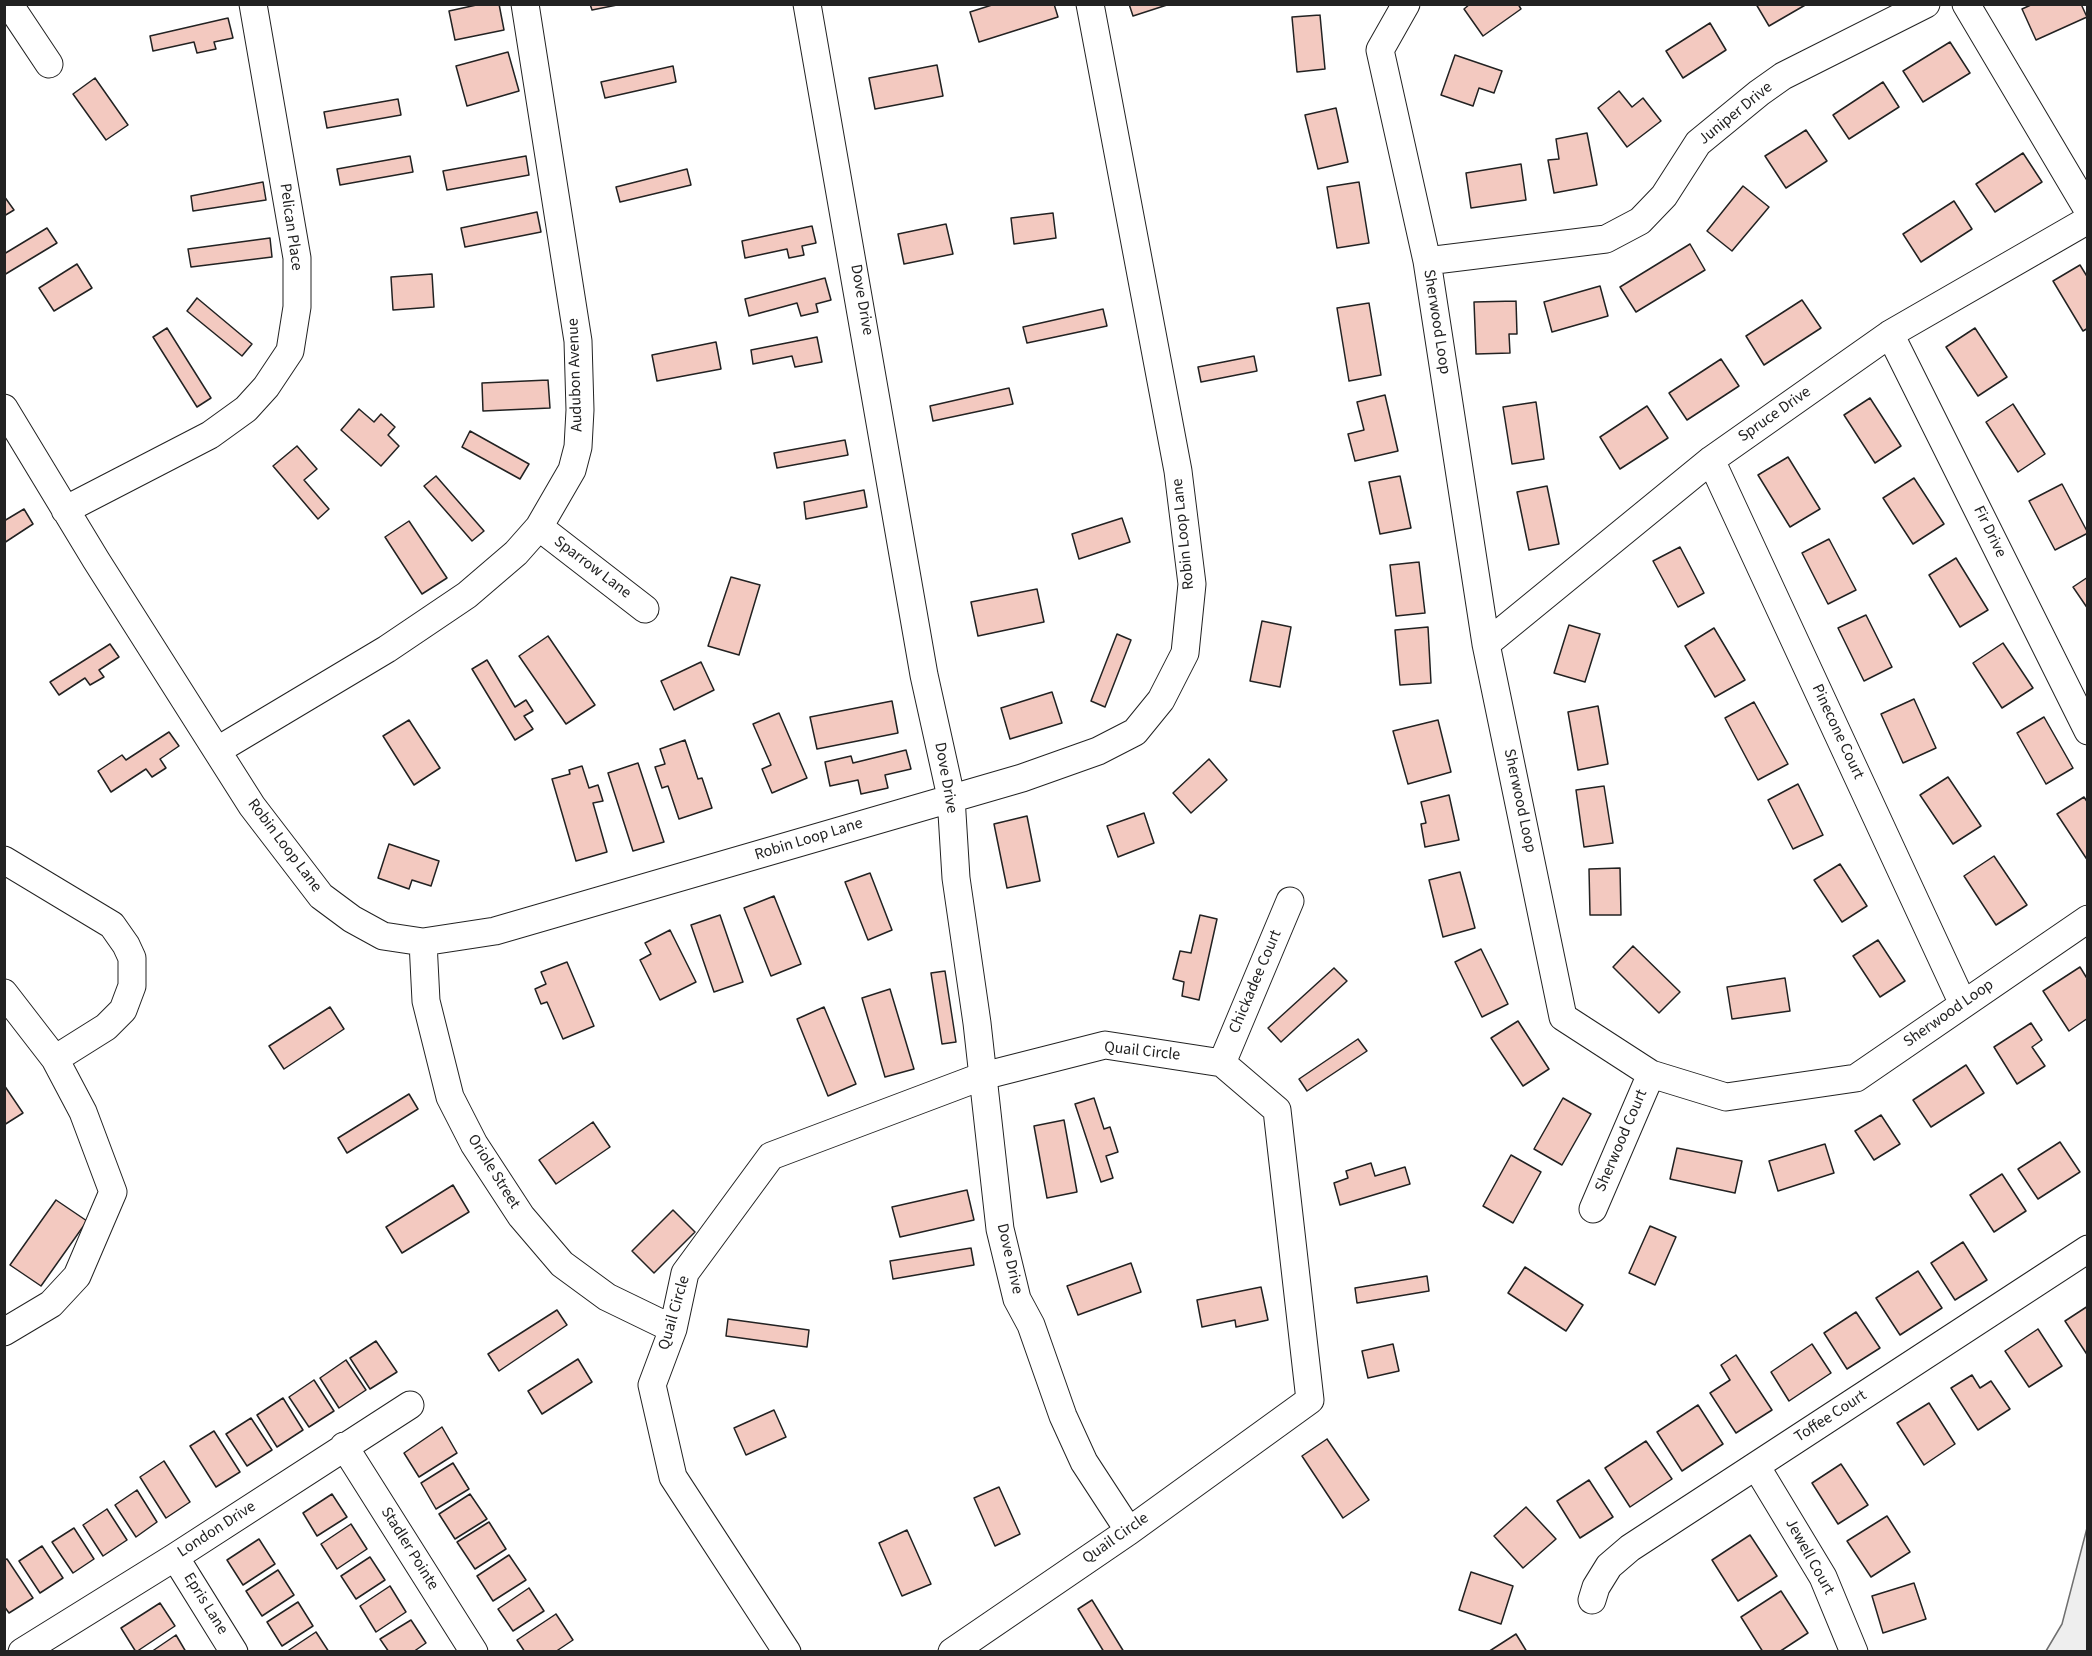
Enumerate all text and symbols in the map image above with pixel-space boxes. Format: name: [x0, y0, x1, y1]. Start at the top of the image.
street label: Juniper Drive: [1695, 78, 1777, 150]
street label: Pelican Place: [274, 182, 306, 272]
street label: Dove Drive: [845, 263, 877, 337]
street label: Sherwood Loop: [1418, 268, 1454, 376]
street label: Audubon Avenue: [564, 318, 588, 432]
street label: Spruce Drive: [1735, 383, 1815, 447]
street label: Robin Loop Lane: [1169, 477, 1199, 591]
street label: Fir Drive: [1968, 503, 2010, 561]
street label: Sparrow Lane: [549, 533, 635, 603]
street label: Pinecone Court: [1807, 681, 1867, 783]
street label: Dove Drive: [929, 741, 961, 815]
street label: Sherwood Loop: [1499, 747, 1539, 855]
street label: Robin Loop Lane: [243, 796, 325, 896]
street label: Robin Loop Lane: [753, 814, 865, 866]
street label: Chickadee Court: [1226, 927, 1286, 1037]
street label: Sherwood Loop: [1900, 976, 1998, 1052]
street label: Quail Circle: [1103, 1038, 1181, 1066]
street label: Sherwood Court: [1592, 1087, 1652, 1195]
street label: Oriole Street: [463, 1131, 523, 1213]
street label: Dove Drive: [992, 1222, 1026, 1296]
street label: Quail Circle: [655, 1274, 695, 1352]
street label: Toffee Court: [1791, 1387, 1871, 1447]
street label: London Drive: [174, 1498, 260, 1562]
street label: Stadler Pointe: [376, 1504, 442, 1594]
street label: Quail Circle: [1079, 1509, 1153, 1569]
street label: Jewell Court: [1780, 1516, 1838, 1598]
street label: Epris Lane: [179, 1570, 231, 1638]

